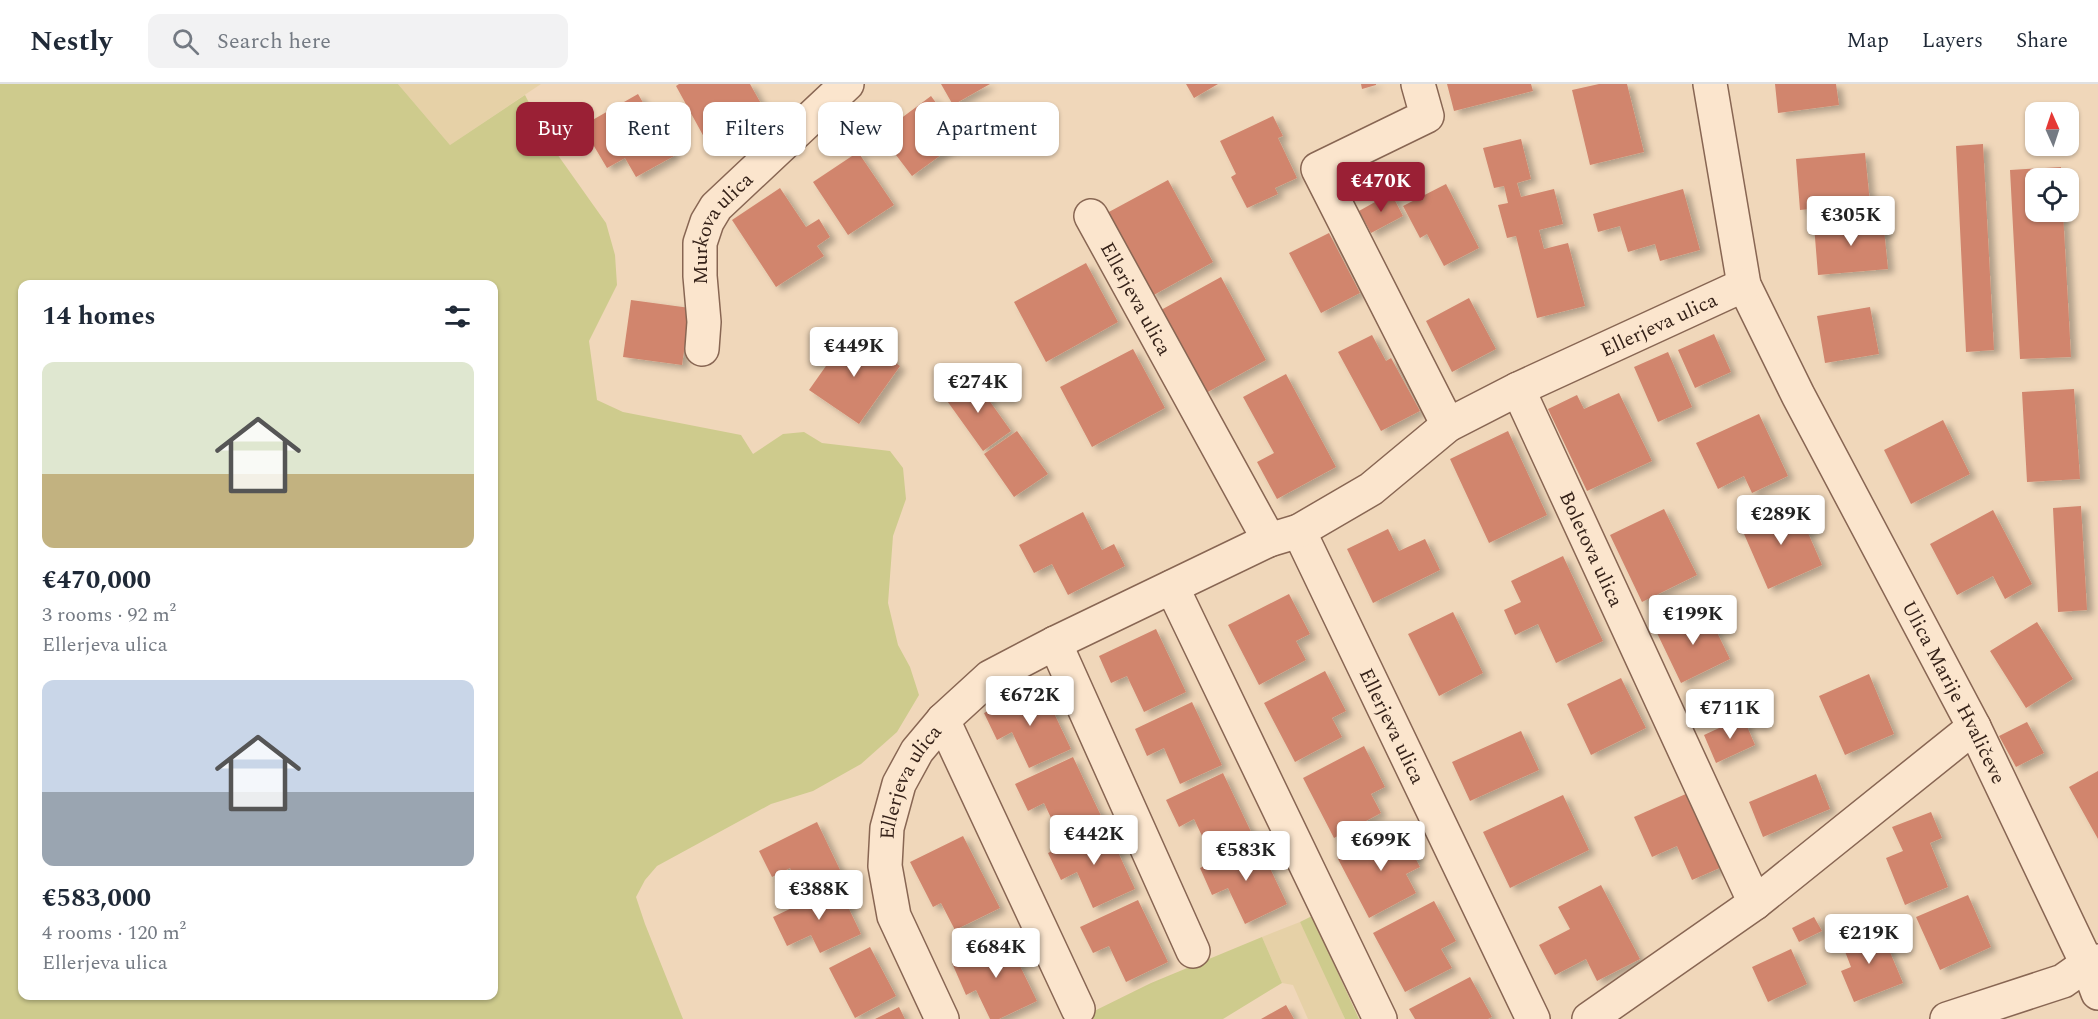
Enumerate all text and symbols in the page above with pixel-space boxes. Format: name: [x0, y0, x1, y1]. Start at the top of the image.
search box: [148, 14, 568, 68]
text: Nestly: [30, 20, 112, 63]
icon: search: [169, 25, 202, 58]
text: Search here: [217, 25, 331, 58]
text: Map: [1847, 25, 1889, 57]
text: Layers: [1922, 25, 1983, 57]
text: Share: [2016, 25, 2068, 57]
chip: Buy: [516, 102, 594, 156]
chip: Rent: [606, 102, 691, 156]
chip: Filters: [703, 102, 806, 156]
chip: New: [818, 102, 903, 156]
chip: Apartment: [915, 102, 1059, 156]
north arrow: [2025, 102, 2079, 156]
map controls: [2025, 102, 2079, 222]
pin: €470K: [1339, 162, 1423, 213]
street label: Murkova ulica: [686, 165, 760, 285]
text: €470K: [1351, 166, 1411, 196]
button: locate: [2025, 168, 2079, 222]
pin: €305K: [1809, 196, 1893, 247]
text: €305K: [1821, 200, 1881, 230]
street label: Ellerjeva ulica: [1092, 237, 1179, 361]
street label: Ellerjeva ulica: [1596, 285, 1723, 365]
text: 14 homes: [42, 296, 156, 336]
icon: filters: [441, 300, 474, 333]
pin: €449K: [812, 327, 896, 378]
text: €449K: [824, 331, 884, 361]
pin: €274K: [936, 363, 1020, 414]
text: €274K: [948, 367, 1008, 397]
icon: home: [204, 401, 312, 509]
street label: Boletova ulica: [1551, 486, 1631, 612]
pin: €289K: [1739, 495, 1823, 546]
text: €289K: [1751, 499, 1811, 529]
text: €470,000: [42, 560, 151, 600]
pin: €199K: [1651, 595, 1735, 646]
street label: Ulica Marije Hvaličeve: [1894, 595, 2013, 789]
text: €199K: [1663, 599, 1723, 629]
text: 3 rooms · 92 m²: [42, 600, 176, 630]
text: Ellerjeva ulica: [42, 630, 167, 660]
street label: Ellerjeva ulica: [1351, 663, 1432, 790]
pin: €672K: [988, 676, 1072, 727]
text: €672K: [1000, 680, 1060, 710]
pin: €711K: [1688, 689, 1772, 740]
text: €711K: [1700, 693, 1760, 723]
street label: Ellerjeva ulica: [872, 718, 949, 840]
icon: home: [204, 719, 312, 827]
pin: €442K: [1052, 815, 1136, 866]
text: €442K: [1064, 819, 1124, 849]
pin: €699K: [1339, 821, 1423, 872]
text: €699K: [1351, 825, 1411, 855]
pin: €583K: [1204, 831, 1288, 882]
text: €583K: [1216, 835, 1276, 865]
pin: €388K: [777, 870, 861, 921]
text: €388K: [789, 874, 849, 904]
text: €583,000: [42, 878, 151, 918]
pin: €219K: [1827, 914, 1911, 965]
text: 4 rooms · 120 m²: [42, 918, 186, 948]
text: €219K: [1839, 918, 1899, 948]
pin: €684K: [954, 928, 1038, 979]
text: €684K: [966, 932, 1026, 962]
text: Ellerjeva ulica: [42, 948, 167, 978]

